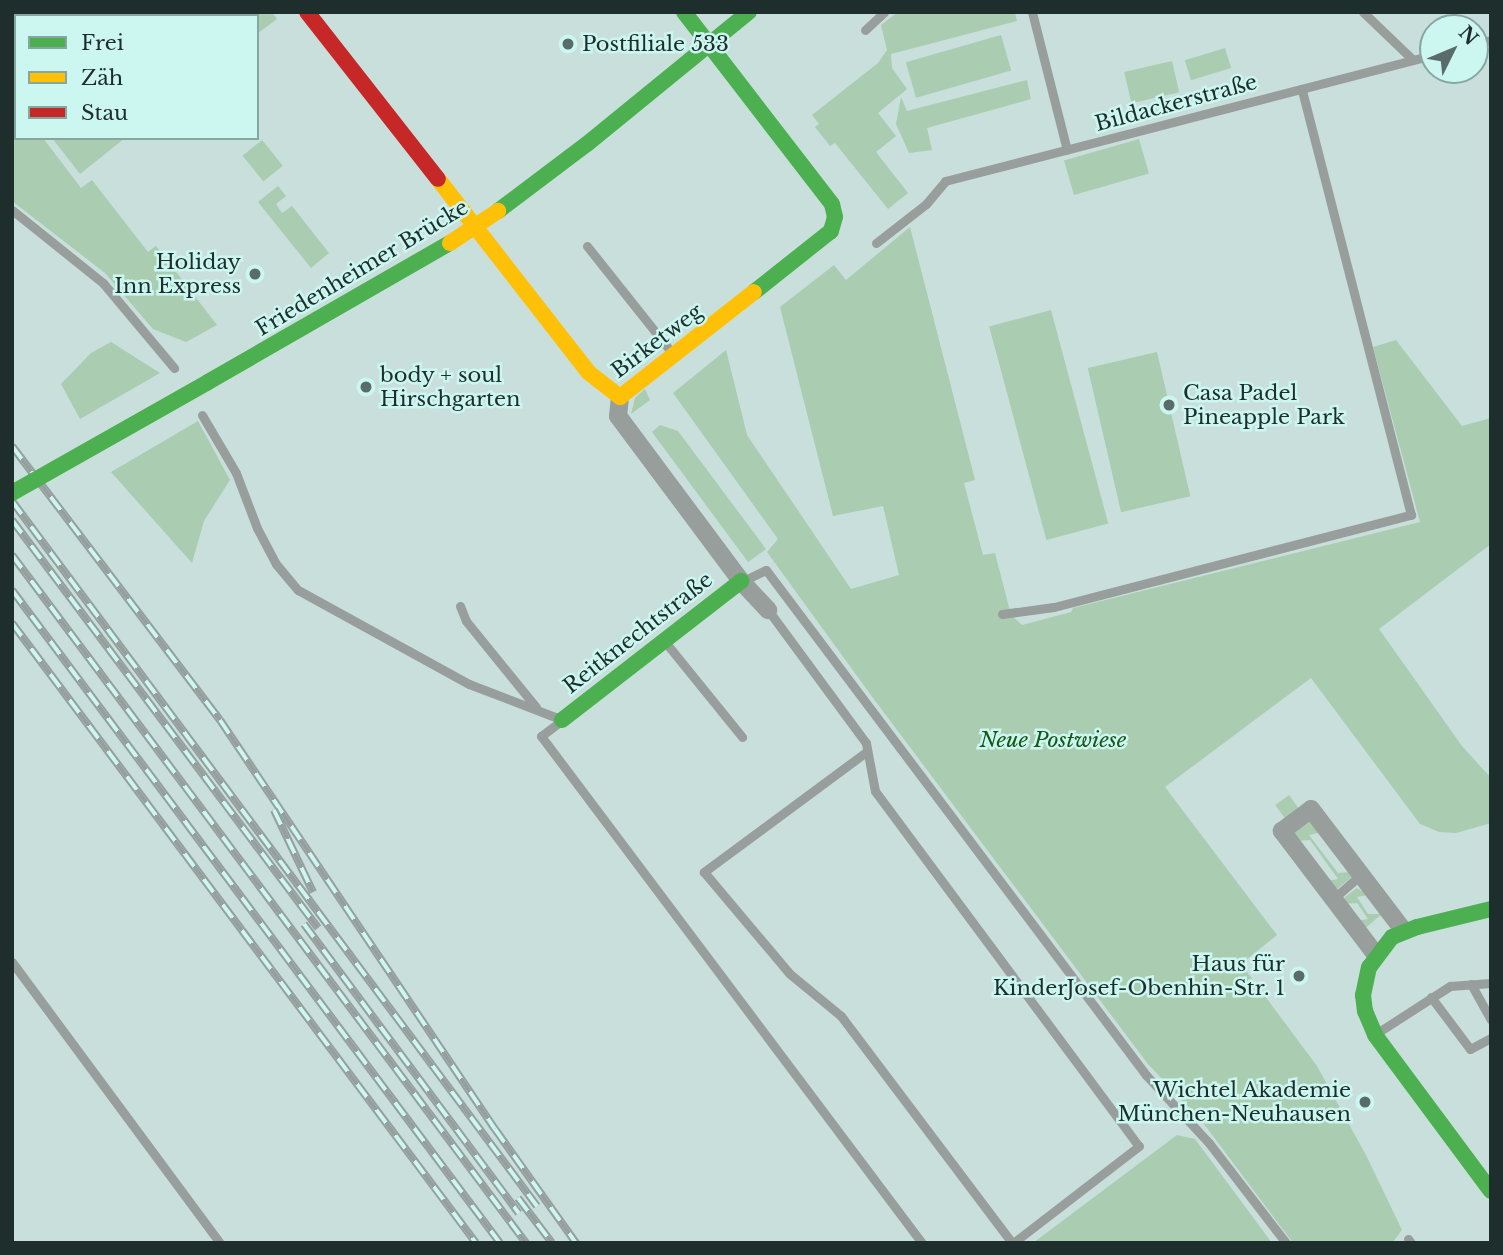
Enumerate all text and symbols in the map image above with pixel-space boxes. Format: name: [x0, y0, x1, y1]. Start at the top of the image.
legend: [14, 14, 259, 140]
north arrow: [1419, 14, 1489, 84]
text: N: [1454, 21, 1483, 50]
text: Frei: [81, 30, 124, 56]
place label: Postfiliale 533: [582, 31, 729, 57]
marker: Postfiliale 533: [560, 36, 576, 52]
text: Zäh: [81, 65, 123, 91]
street label: Bildackerstraße: [1092, 69, 1260, 137]
text: Stau: [81, 100, 128, 126]
street label: Friedenheimer Brücke: [251, 194, 473, 342]
place label: Holiday Inn Express: [114, 249, 241, 299]
marker: Holiday Inn Express: [247, 266, 263, 282]
street label: Birketweg: [606, 299, 708, 383]
place label: body + soul Hirschgarten: [380, 362, 521, 412]
marker: body + soul Hirschgarten: [358, 379, 374, 395]
place label: Casa Padel Pineapple Park: [1183, 380, 1345, 430]
marker: Casa Padel Pineapple Park: [1161, 397, 1177, 413]
street label: Reitknechtstraße: [558, 567, 718, 699]
park label: Neue Postwiese: [980, 727, 1126, 753]
place label: Haus für KinderJosef-Obenhin-Str. 1: [993, 951, 1285, 1001]
marker: Haus für KinderJosef-Obenhin-Str. 1: [1291, 968, 1307, 984]
place label: Wichtel Akademie München-Neuhausen: [1118, 1077, 1351, 1127]
marker: Wichtel Akademie München-Neuhausen: [1357, 1094, 1373, 1110]

